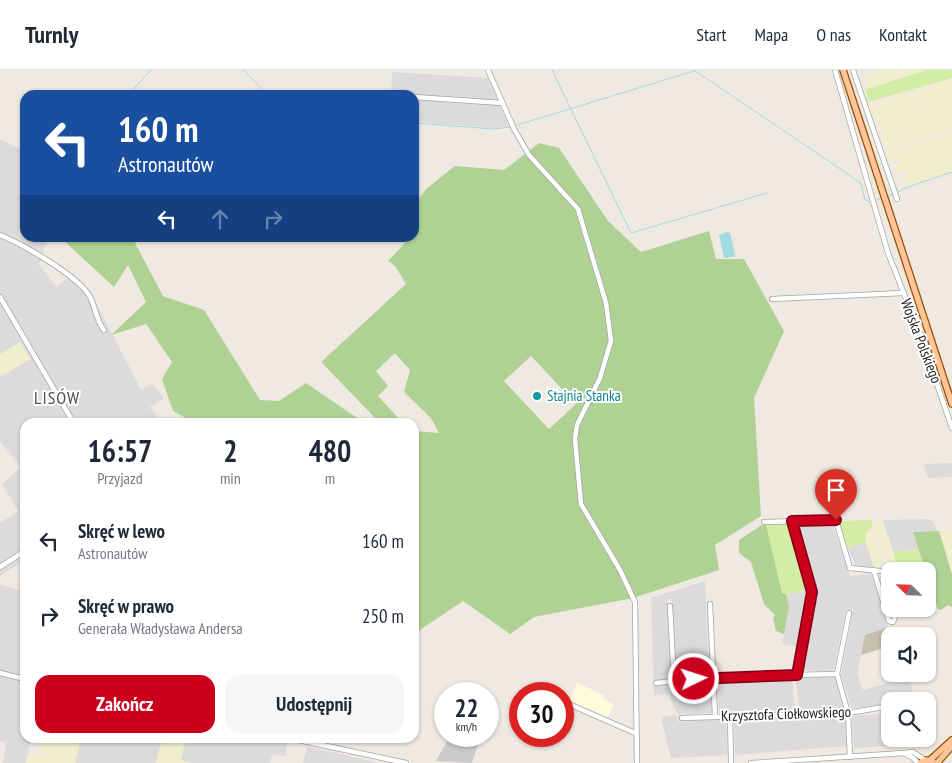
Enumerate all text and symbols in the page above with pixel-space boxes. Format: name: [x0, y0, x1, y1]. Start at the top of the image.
text: Turnly: [25, 19, 78, 50]
text: Start: [696, 23, 726, 46]
text: Mapa: [754, 23, 788, 46]
text: O nas: [816, 23, 851, 46]
text: Kontakt: [879, 23, 927, 46]
text: 160 m: [118, 106, 199, 152]
icon: left: [35, 110, 100, 175]
text: Astronautów: [118, 150, 214, 178]
icon: left: [153, 205, 181, 233]
icon: ahead: [206, 205, 234, 233]
icon: right: [259, 205, 287, 233]
street label: Wojska Polskiego: [897, 296, 946, 386]
district label: LISÓW: [34, 386, 80, 409]
place label: Stajnia Stanka: [547, 386, 621, 405]
marker: Stajnia Stanka: [531, 390, 543, 402]
text: 16:57: [88, 431, 152, 470]
text: 2: [223, 431, 238, 470]
text: 480: [308, 431, 351, 470]
text: Przyjazd: [97, 468, 143, 488]
text: min: [220, 468, 241, 488]
text: m: [325, 468, 335, 488]
pin: [815, 469, 857, 520]
icon: arrive: [822, 476, 850, 504]
text: Skręć w lewo: [78, 519, 165, 543]
icon: left: [35, 527, 63, 555]
text: 160 m: [362, 529, 404, 553]
text: Astronautów: [78, 543, 148, 563]
north arrow: [881, 562, 936, 618]
map controls: [881, 562, 936, 747]
text: Skręć w prawo: [78, 594, 174, 618]
icon: right: [35, 602, 63, 630]
text: 250 m: [362, 604, 404, 628]
text: Generała Władysława Andersa: [78, 618, 243, 638]
button: sound: [881, 627, 936, 682]
position arrow: [667, 652, 719, 704]
button: Zakończ: [35, 675, 215, 733]
button: Udostępnij: [225, 675, 404, 733]
speed limit sign: 30: [509, 682, 574, 747]
text: 22: [455, 692, 478, 724]
button: search: [881, 692, 936, 747]
street label: Krzysztofa Ciołkowskiego: [721, 702, 851, 725]
text: km/h: [456, 719, 477, 734]

